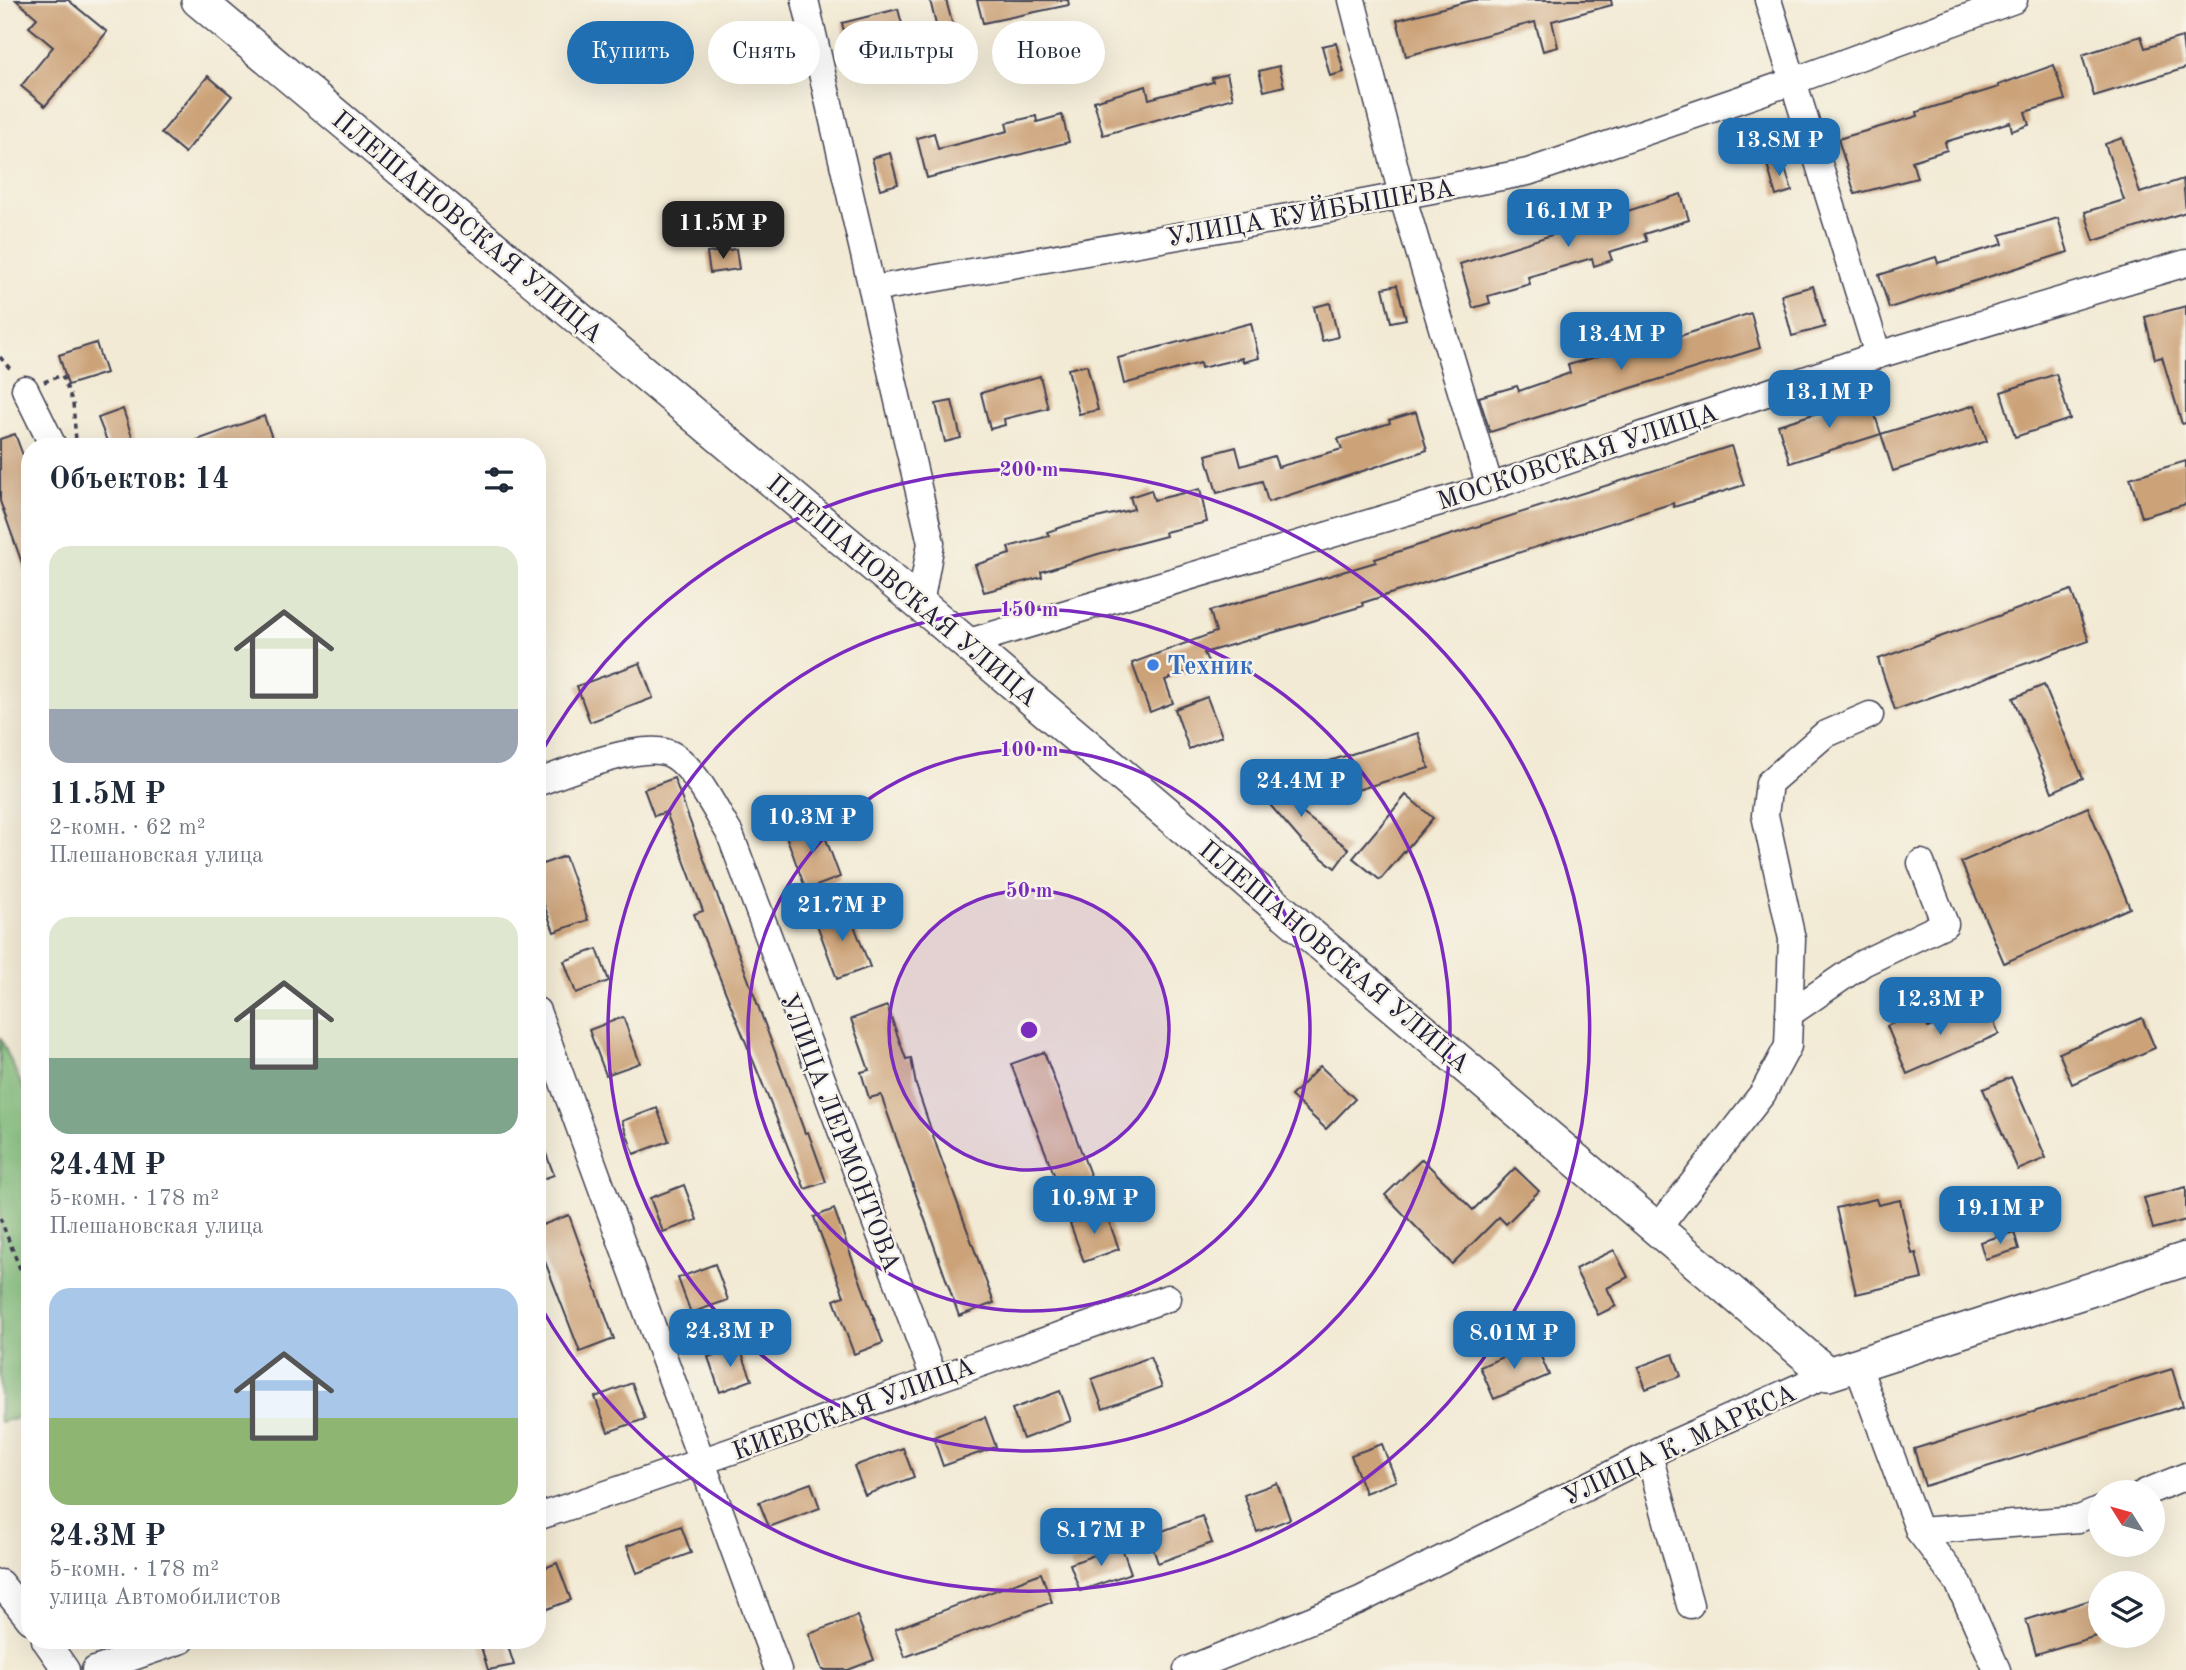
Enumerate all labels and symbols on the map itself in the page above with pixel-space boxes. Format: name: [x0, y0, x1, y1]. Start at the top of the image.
street label: ПЛЕШАНОВСКАЯ УЛИЦА: [326, 107, 607, 348]
pin: 13.8M ₽: [1714, 118, 1844, 178]
street label: УЛИЦА КУЙБЫШЕВА: [1164, 171, 1456, 252]
pin: 16.1M ₽: [1503, 190, 1633, 249]
pin: 11.5M ₽: [658, 202, 788, 261]
pin: 13.4M ₽: [1556, 312, 1686, 372]
pin: 13.1M ₽: [1764, 370, 1894, 430]
street label: МОСКОВСКАЯ УЛИЦА: [1434, 400, 1721, 516]
text: 200 m: [999, 460, 1059, 481]
street label: ПЛЕШАНОВСКАЯ УЛИЦА: [761, 471, 1042, 712]
text: 150 m: [999, 600, 1059, 621]
place label: Техник: [1167, 654, 1254, 680]
marker: Техник: [1145, 657, 1161, 673]
text: 100 m: [999, 740, 1059, 761]
pin: 24.4M ₽: [1236, 760, 1366, 819]
pin: 10.3M ₽: [747, 796, 877, 855]
street label: ПЛЕШАНОВСКАЯ УЛИЦА: [1193, 837, 1474, 1078]
text: 50 m: [1005, 881, 1053, 902]
pin: 21.7M ₽: [777, 884, 907, 943]
pin: 12.3M ₽: [1875, 978, 2005, 1037]
street label: УЛИЦА ЛЕРМОНТОВА: [774, 990, 904, 1276]
centre of rings: [1017, 1018, 1041, 1042]
pin: 10.9M ₽: [1029, 1176, 1159, 1236]
pin: 19.1M ₽: [1935, 1186, 2065, 1246]
pin: 24.3M ₽: [665, 1310, 795, 1369]
pin: 8.01M ₽: [1449, 1312, 1579, 1371]
street label: КИЕВСКАЯ УЛИЦА: [729, 1354, 978, 1466]
street label: УЛИЦА К. МАРКСА: [1559, 1380, 1800, 1511]
north arrow: [2088, 1480, 2165, 1558]
pin: 8.17M ₽: [1036, 1508, 1166, 1568]

